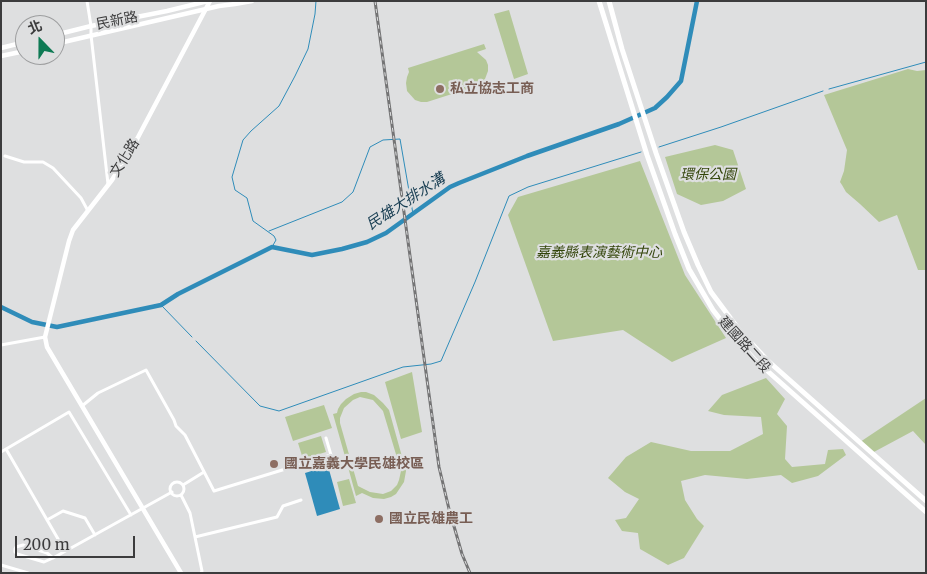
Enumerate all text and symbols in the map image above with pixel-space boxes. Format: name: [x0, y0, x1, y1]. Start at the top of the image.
street label: 民新路: [95, 9, 139, 33]
north arrow: [15, 15, 65, 65]
text: 北: [25, 16, 45, 38]
place label: 私立協志工商: [450, 81, 534, 97]
marker: 私立協志工商: [434, 83, 446, 95]
street label: 文化路: [107, 136, 143, 180]
park label: 環保公園: [680, 167, 736, 183]
water label: 民雄大排水溝: [363, 170, 449, 234]
park label: 嘉義縣表演藝術中心: [536, 245, 662, 261]
street label: 建國路二段: [714, 313, 774, 377]
place label: 國立嘉義大學民雄校區: [284, 456, 424, 472]
marker: 國立嘉義大學民雄校區: [268, 458, 280, 470]
place label: 國立民雄農工: [389, 511, 473, 527]
marker: 國立民雄農工: [373, 513, 385, 525]
scale bar: [18, 526, 138, 558]
text: 200 m: [23, 535, 70, 554]

